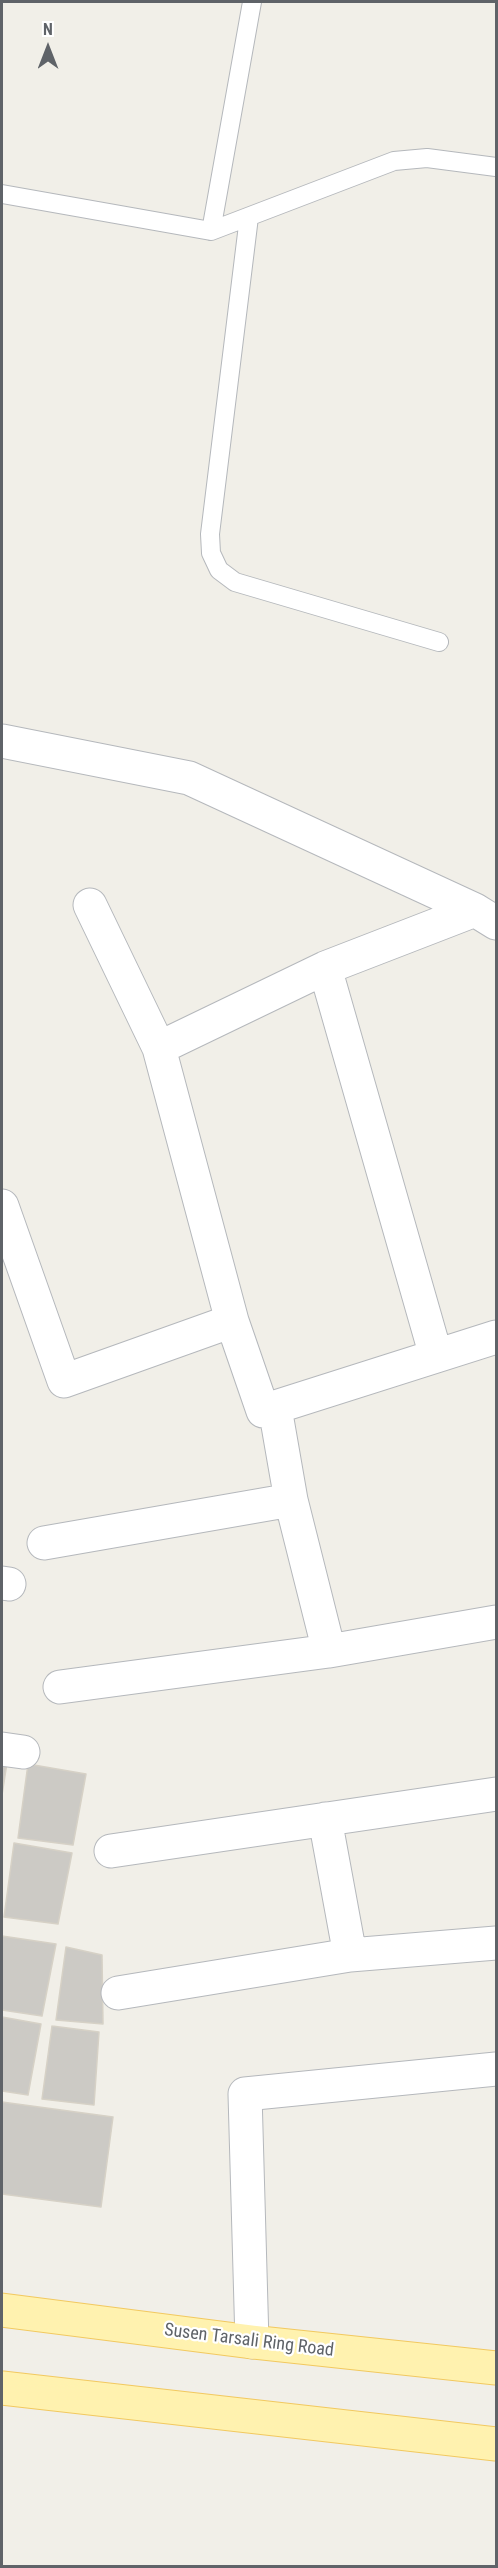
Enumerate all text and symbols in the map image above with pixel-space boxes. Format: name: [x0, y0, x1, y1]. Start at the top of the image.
north arrow: [18, 18, 78, 78]
text: N: [43, 20, 53, 39]
street label: Susen Tarsali Ring Road: [163, 2320, 335, 2362]

